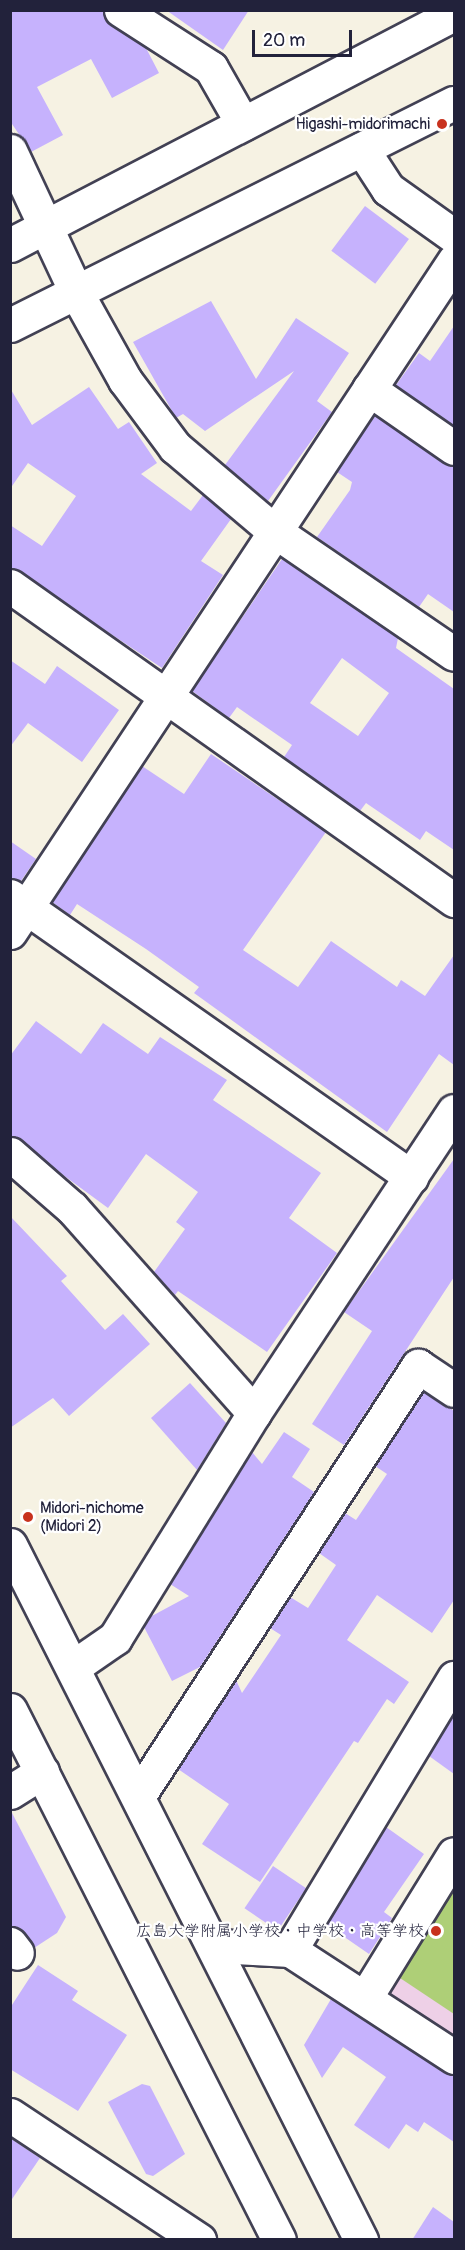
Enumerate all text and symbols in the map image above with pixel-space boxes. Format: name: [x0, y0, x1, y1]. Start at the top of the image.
scale bar: [255, 18, 356, 56]
text: 20 m: [263, 29, 305, 52]
place label: Higashi-midorimachi: [295, 114, 430, 134]
marker: Higashi-midorimachi: [435, 117, 449, 131]
place label: Midori-nichome (Midori 2): [40, 1498, 144, 1536]
marker: Midori-nichome (Midori 2): [21, 1510, 35, 1524]
place label: 広島大学附属小学校・中学校・高等学校: [136, 1921, 424, 1941]
marker: 広島大学附属小学校・中学校・高等学校: [429, 1924, 443, 1938]

